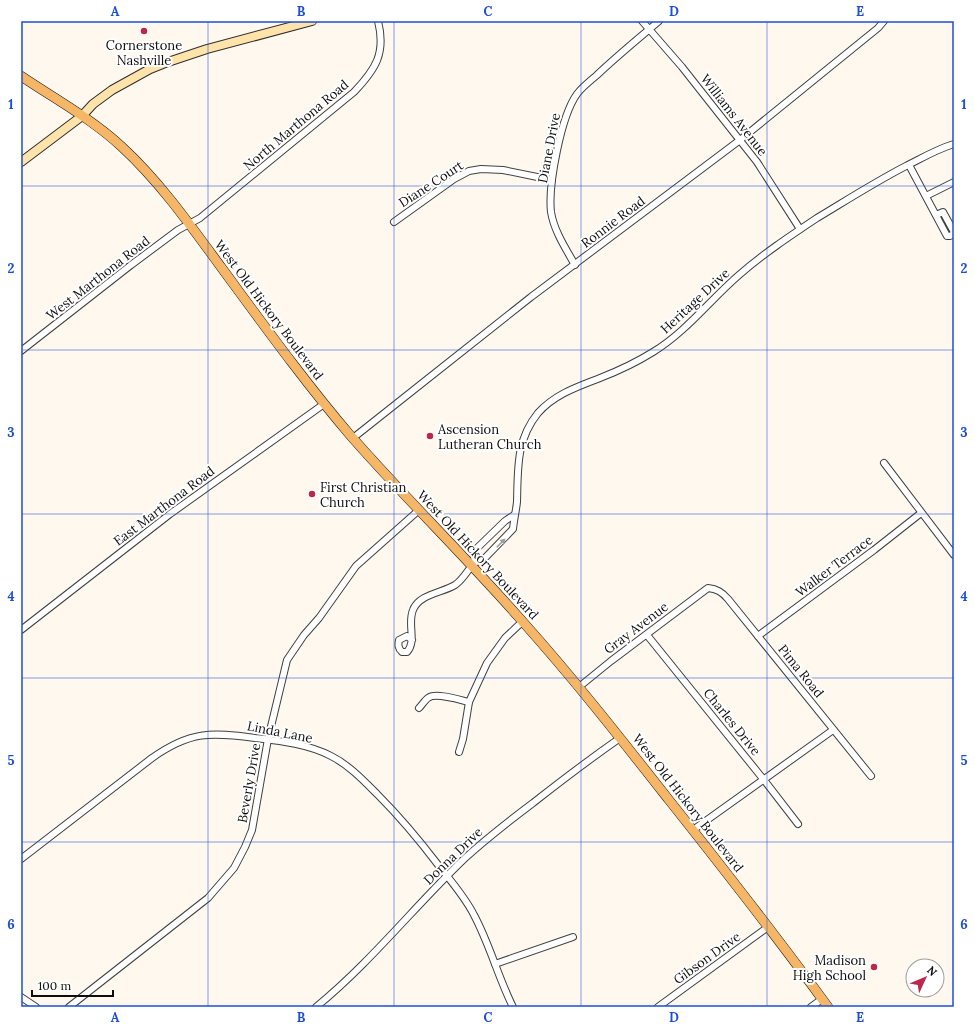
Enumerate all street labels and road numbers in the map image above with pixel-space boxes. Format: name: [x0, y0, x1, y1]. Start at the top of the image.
street label: Williams Avenue: [697, 71, 771, 159]
street label: North Marthona Road: [240, 76, 352, 174]
street label: Diane Drive: [534, 112, 564, 184]
street label: Diane Court: [396, 157, 466, 211]
street label: Ronnie Road: [578, 192, 649, 252]
street label: West Marthona Road: [43, 232, 153, 324]
street label: West Old Hickory Boulevard: [211, 237, 327, 383]
street label: Heritage Drive: [657, 265, 733, 337]
street label: East Marthona Road: [110, 462, 218, 550]
street label: West Old Hickory Boulevard: [414, 487, 543, 623]
street label: Walker Terrace: [792, 531, 876, 601]
street label: Gray Avenue: [600, 598, 672, 658]
street label: Pima Road: [774, 641, 828, 701]
street label: Charles Drive: [700, 685, 764, 759]
street label: Linda Lane: [246, 717, 314, 747]
street label: West Old Hickory Boulevard: [629, 731, 747, 876]
street label: Beverly Drive: [234, 742, 264, 824]
street label: Donna Drive: [420, 824, 486, 888]
street label: Gibson Drive: [670, 928, 744, 988]

